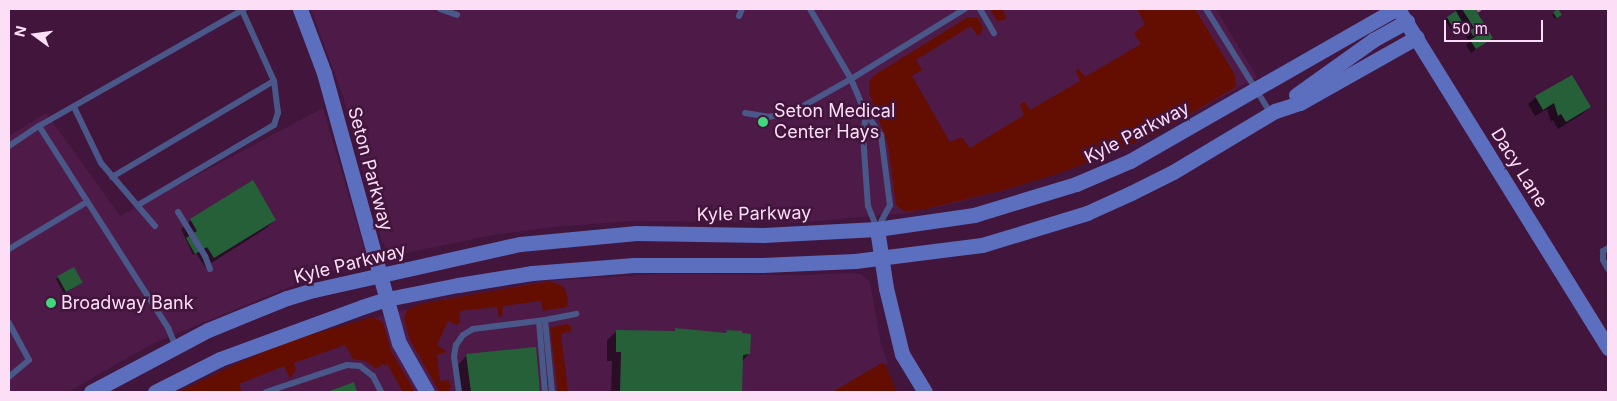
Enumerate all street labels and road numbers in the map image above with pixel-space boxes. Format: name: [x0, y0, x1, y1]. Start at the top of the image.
street label: Kyle Parkway: [1081, 97, 1193, 169]
street label: Seton Parkway: [343, 105, 397, 233]
street label: Dacy Lane: [1486, 124, 1552, 212]
street label: Kyle Parkway: [696, 202, 812, 226]
street label: Kyle Parkway: [292, 240, 408, 288]

